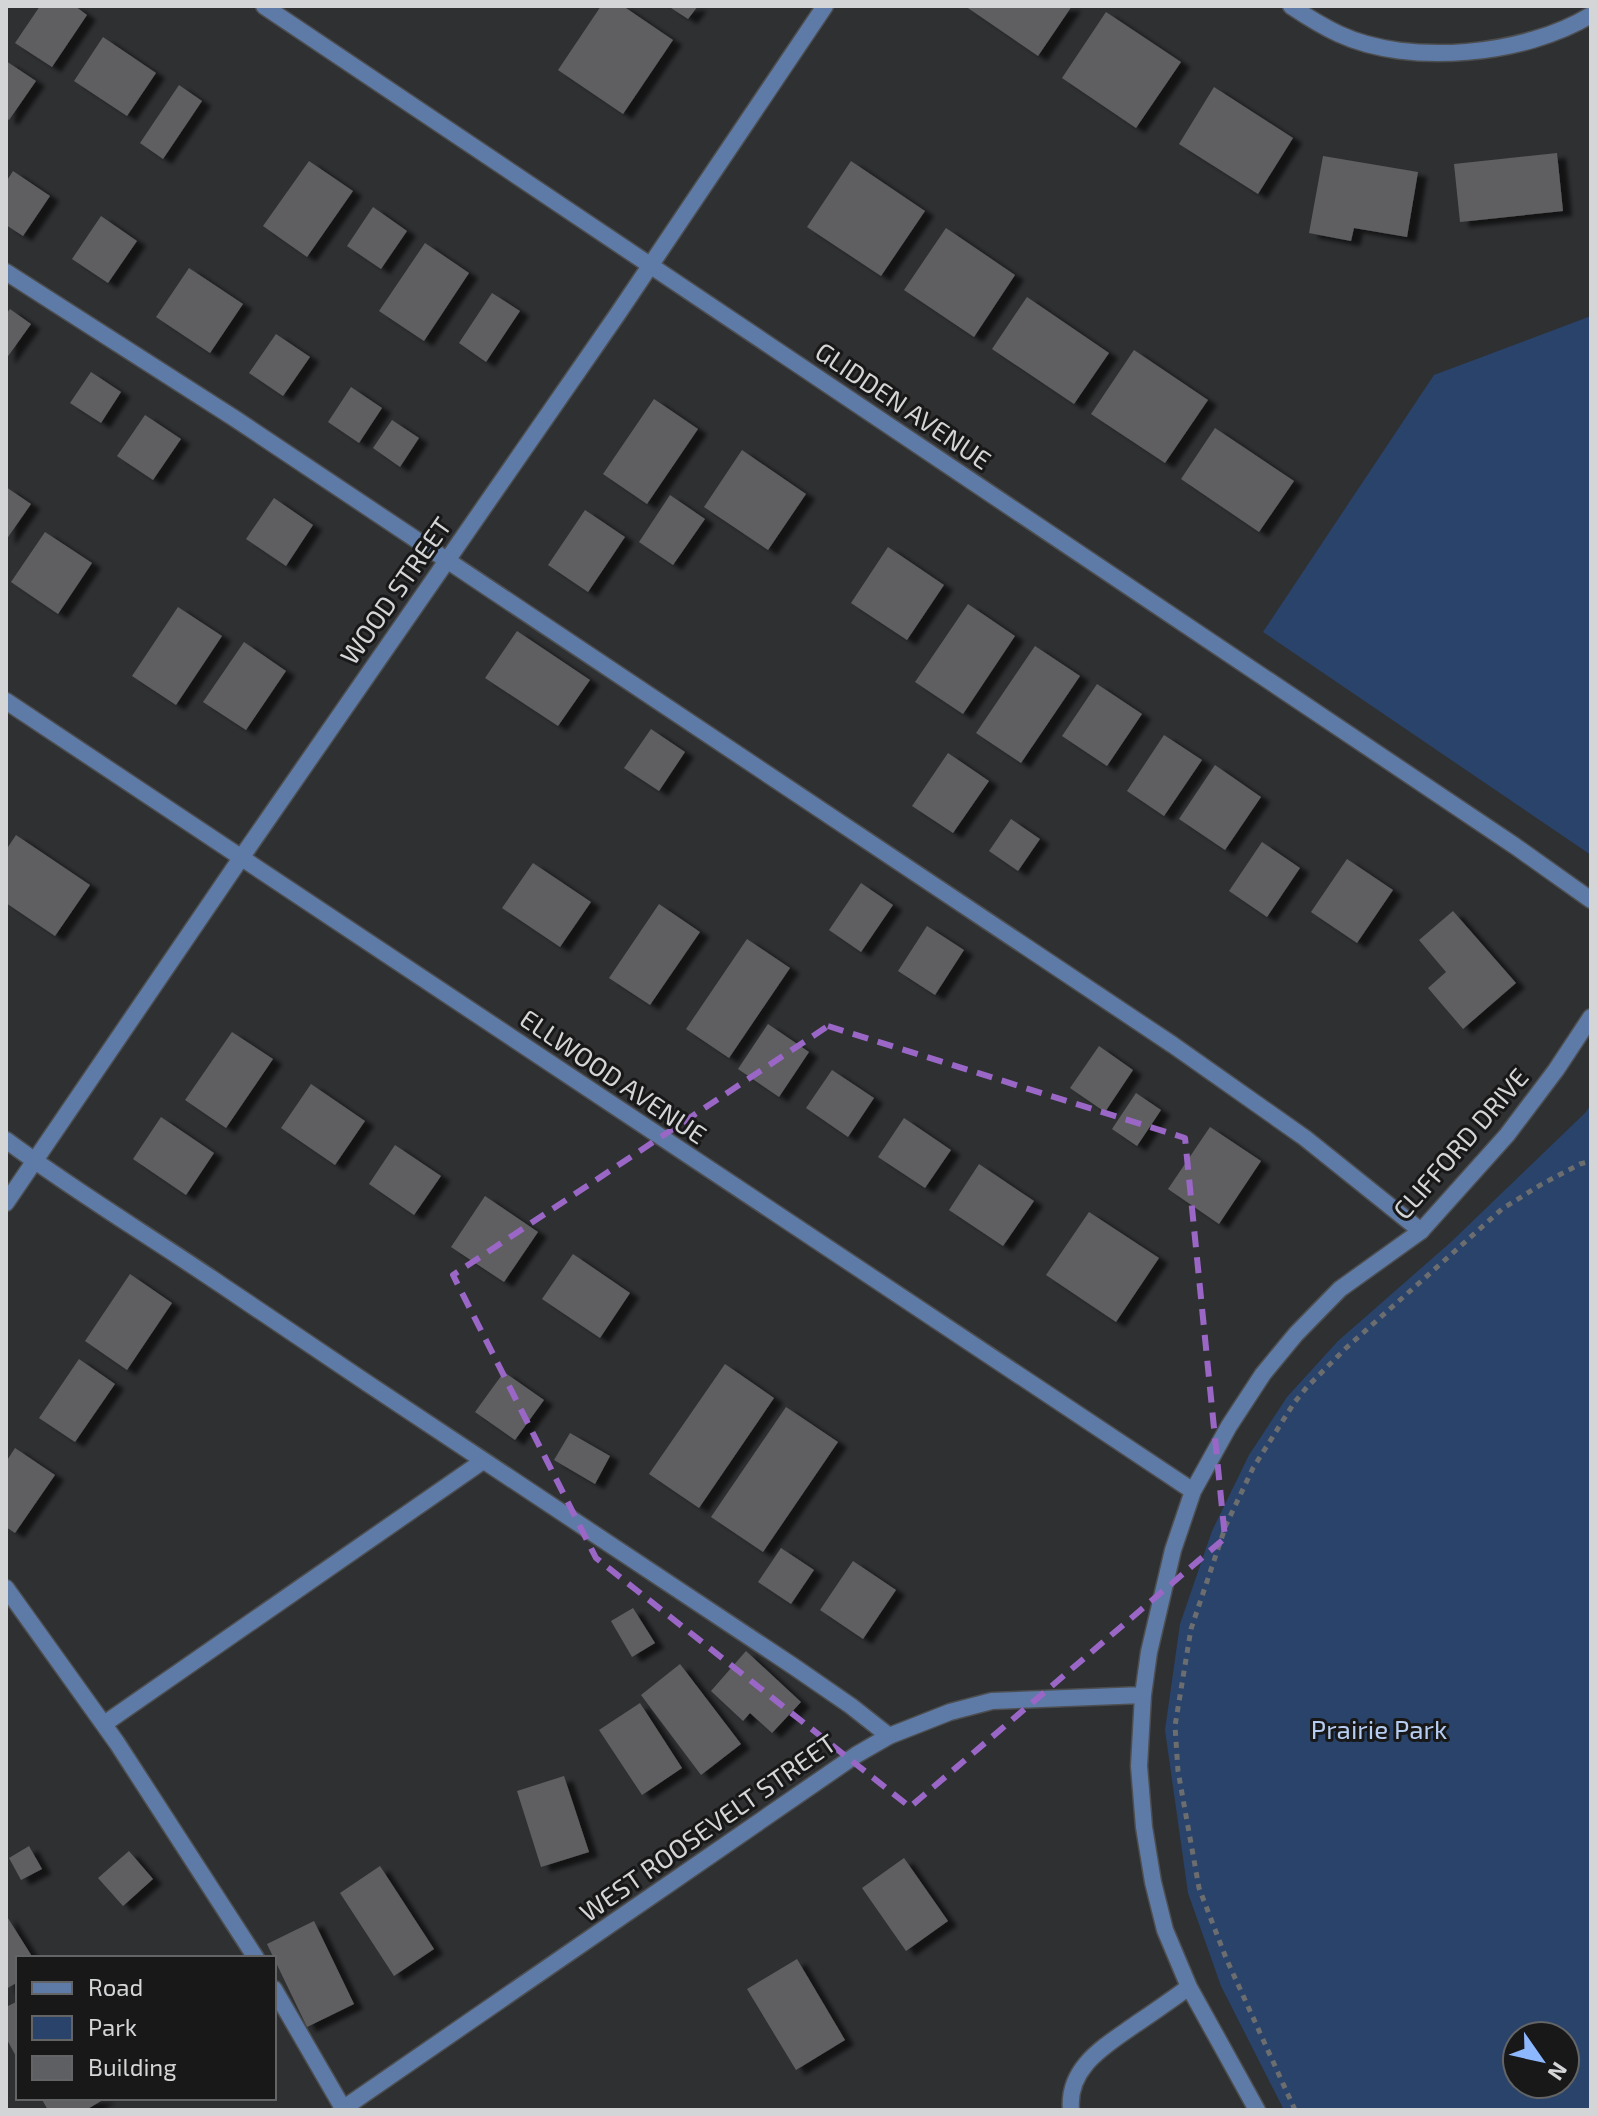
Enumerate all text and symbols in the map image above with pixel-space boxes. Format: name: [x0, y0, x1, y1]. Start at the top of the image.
street label: GLIDDEN AVENUE: [810, 335, 997, 475]
street label: WOOD STREET: [333, 511, 457, 670]
street label: ELLWOOD AVENUE: [515, 1002, 713, 1149]
street label: CLIFFORD DRIVE: [1386, 1061, 1534, 1225]
park label: Prairie Park: [1311, 1713, 1447, 1744]
street label: WEST ROOSEVELT STREET: [573, 1726, 841, 1927]
legend: [16, 1956, 276, 2100]
text: Road: [88, 1972, 143, 2001]
text: Park: [88, 2012, 137, 2041]
north arrow: [1501, 2020, 1581, 2100]
text: Building: [88, 2052, 177, 2081]
text: N: [1543, 2058, 1574, 2086]

